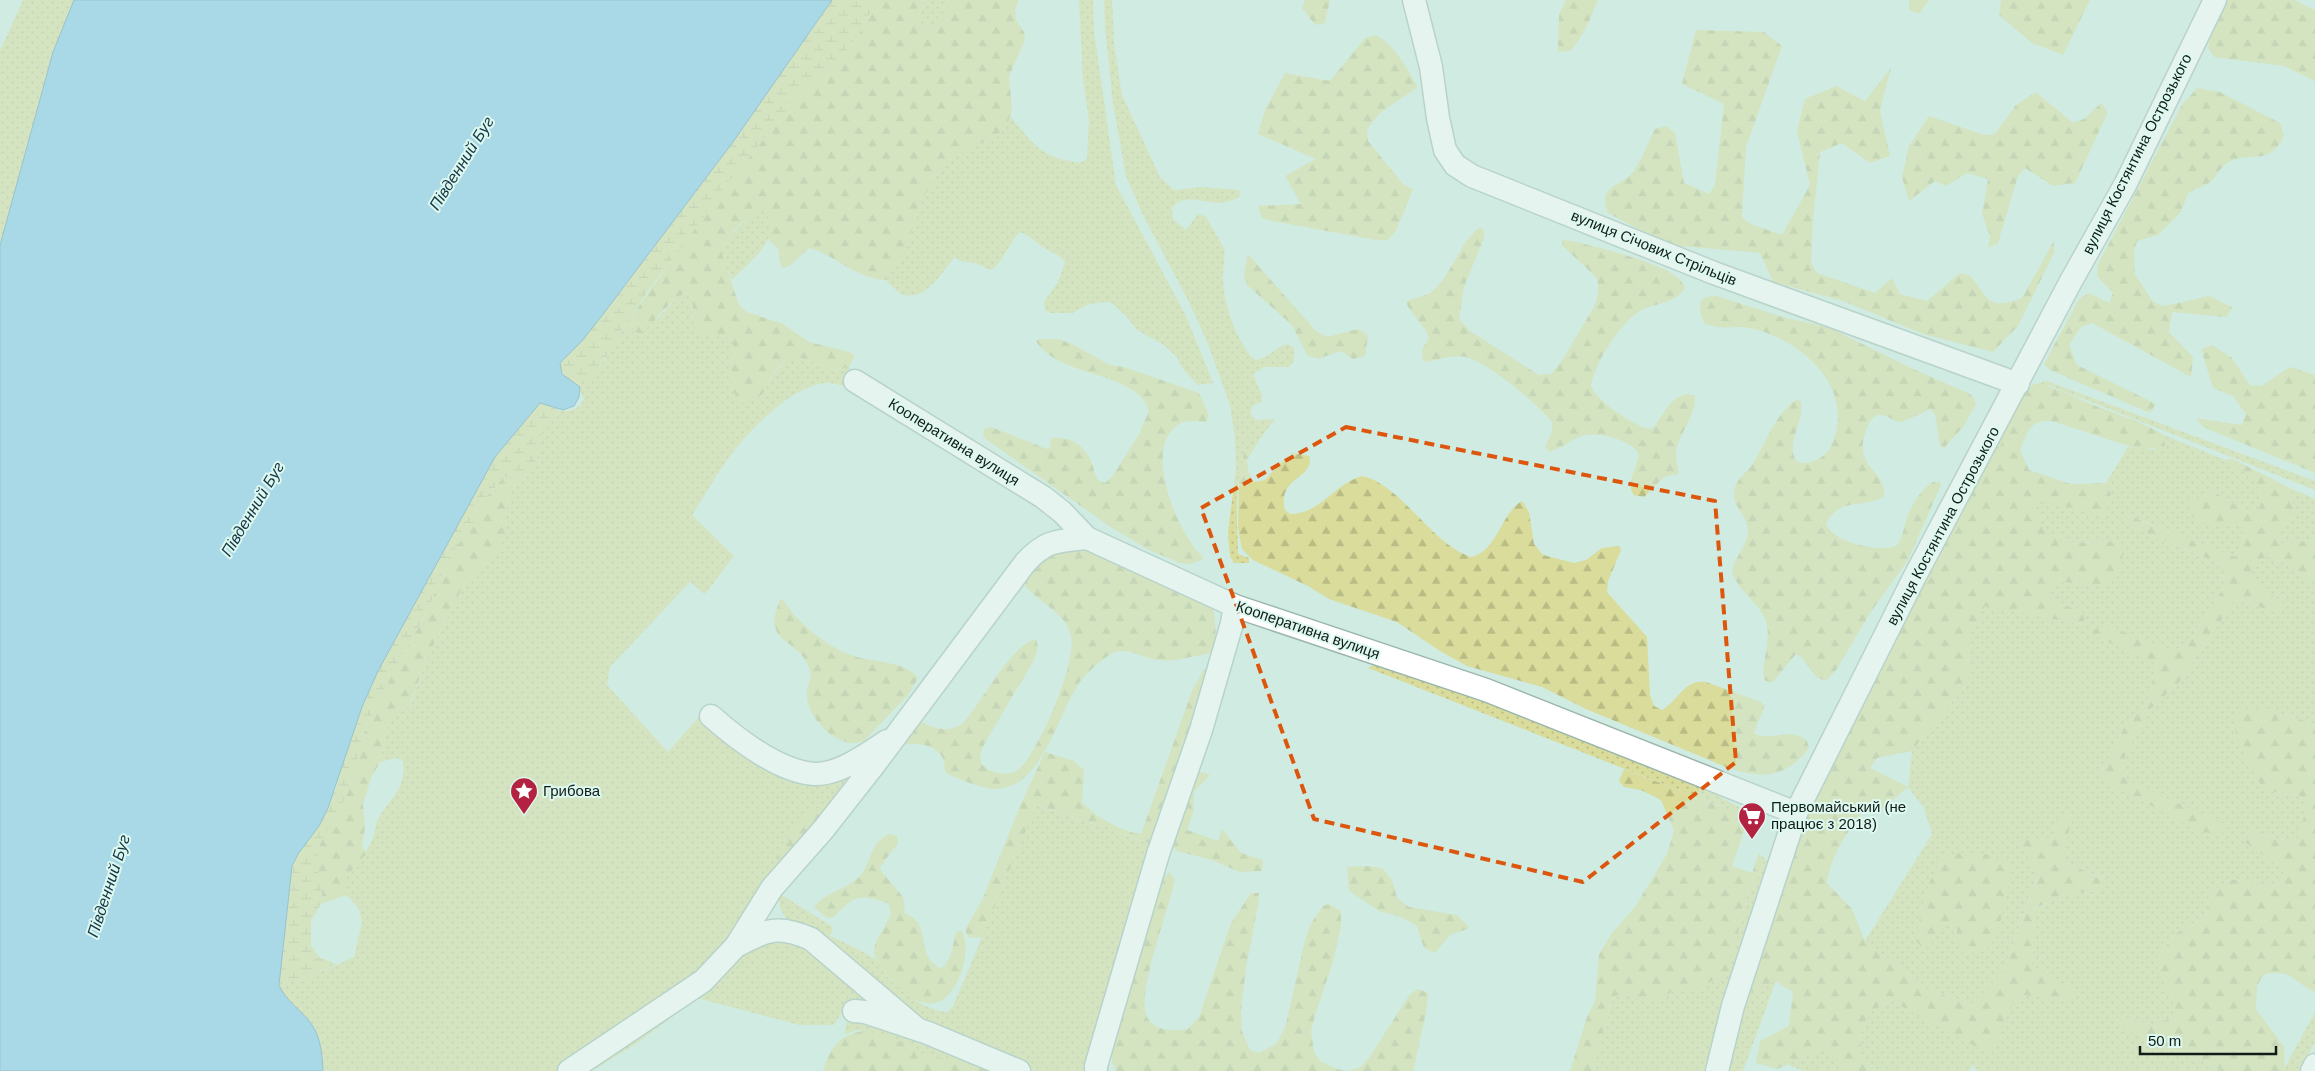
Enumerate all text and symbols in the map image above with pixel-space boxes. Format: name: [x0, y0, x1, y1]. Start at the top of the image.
street label: вулиця Костянтина Острозького: [2078, 51, 2195, 257]
water label: Південний Буг: [426, 113, 497, 213]
street label: вулиця Січових Стрільців: [1569, 207, 1739, 289]
street label: Кооперативна вулиця: [886, 394, 1023, 489]
street label: вулиця Костянтина Острозького: [1883, 424, 2002, 628]
water label: Південний Буг: [218, 459, 287, 559]
street label: Кооперативна вулиця: [1234, 597, 1382, 662]
place icon: Грибова: [509, 776, 539, 815]
place label: Грибова: [543, 782, 601, 799]
place label: Первомайський (не працює з 2018): [1771, 798, 1906, 832]
supermarket icon: Первомайський (не працює з 2018): [1737, 801, 1767, 840]
water label: Південний Буг: [84, 833, 133, 940]
scale bar: [2140, 1024, 2276, 1056]
text: 50 m: [2148, 1032, 2181, 1049]

